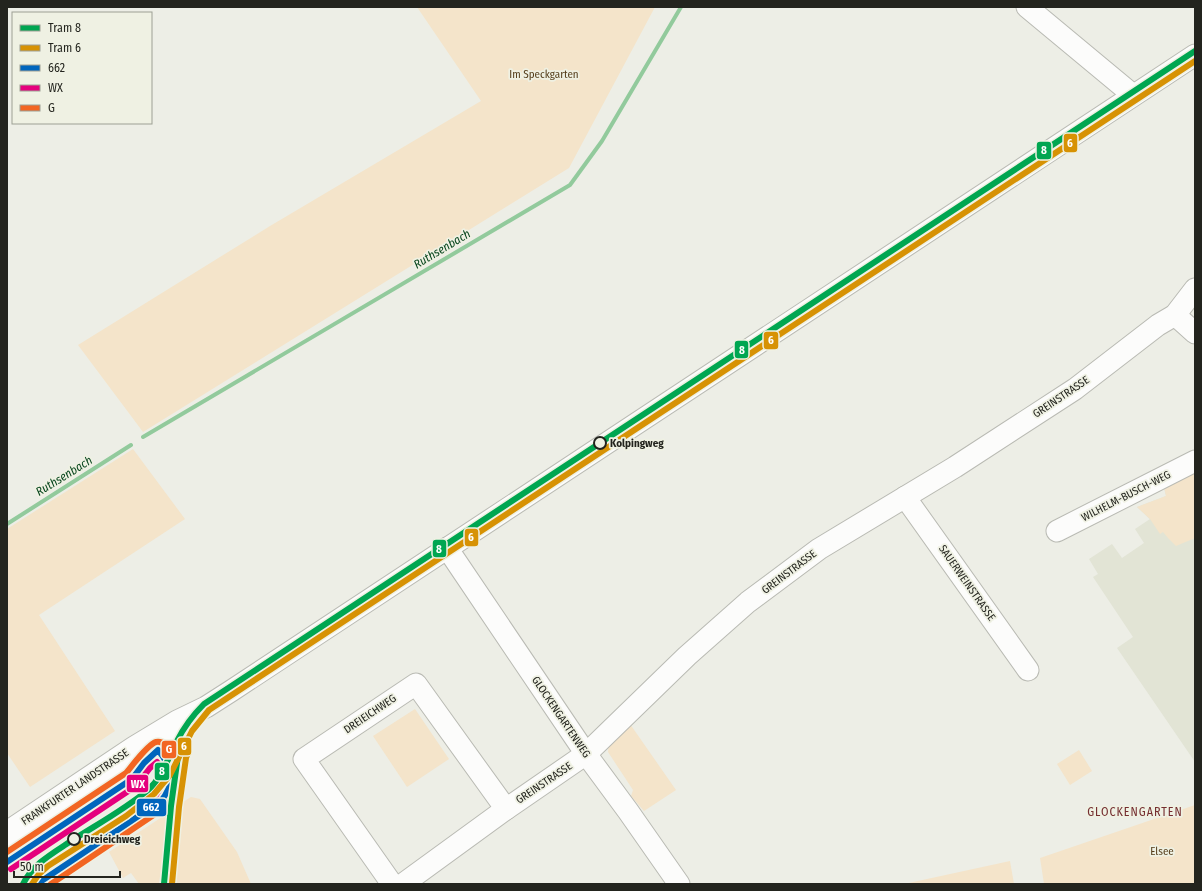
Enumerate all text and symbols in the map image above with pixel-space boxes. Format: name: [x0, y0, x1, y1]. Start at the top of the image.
legend: [12, 12, 152, 124]
text: Tram 8: [48, 21, 81, 35]
text: Tram 6: [48, 41, 81, 55]
text: 662: [48, 61, 65, 75]
park label: Im Speckgarten: [509, 68, 579, 81]
text: WX: [48, 81, 63, 95]
text: G: [48, 101, 55, 115]
line badge: 6: [1063, 133, 1078, 153]
text: 6: [1067, 137, 1073, 150]
line badge: 8: [1036, 141, 1052, 160]
text: 8: [1041, 144, 1047, 157]
water label: Ruthsenbach: [411, 227, 473, 271]
line badge: 6: [763, 331, 779, 350]
text: 6: [768, 334, 774, 347]
line badge: 8: [734, 340, 749, 359]
text: 8: [739, 344, 745, 357]
street label: GREINSTRASSE: [1030, 373, 1092, 421]
marker: Kolpingweg: [593, 436, 607, 450]
place label: Kolpingweg: [610, 437, 664, 450]
water label: Ruthsenbach: [33, 453, 95, 499]
street label: WILHELM-BUSCH-WEG: [1079, 468, 1173, 524]
line badge: 6: [464, 528, 479, 547]
text: 6: [468, 531, 474, 544]
line badge: 8: [432, 539, 447, 558]
text: 8: [436, 543, 442, 556]
street label: SAUERWEINSTRASSE: [936, 543, 998, 623]
street label: GREINSTRASSE: [759, 547, 819, 597]
street label: GLOCKENGARTENWEG: [529, 674, 593, 760]
street label: DREIEICHWEG: [341, 692, 399, 736]
line badge: 6: [177, 737, 192, 756]
line badge: G: [161, 740, 177, 759]
text: 6: [181, 740, 187, 753]
text: G: [166, 743, 173, 756]
street label: FRANKFURTER LANDSTRASSE: [19, 746, 131, 828]
street label: GREINSTRASSE: [513, 759, 575, 807]
line badge: 8: [154, 762, 170, 781]
text: 8: [159, 765, 165, 778]
line badge: WX: [126, 774, 149, 793]
text: WX: [131, 778, 145, 791]
line badge: 662: [136, 798, 167, 817]
text: 662: [143, 801, 159, 814]
district label: GLOCKENGARTEN: [1087, 805, 1183, 819]
marker: Dreieichweg: [67, 832, 81, 846]
place label: Dreieichweg: [84, 833, 141, 846]
park label: Elsee: [1150, 845, 1174, 858]
scale bar: [14, 853, 120, 879]
text: 50 m: [20, 860, 44, 874]

